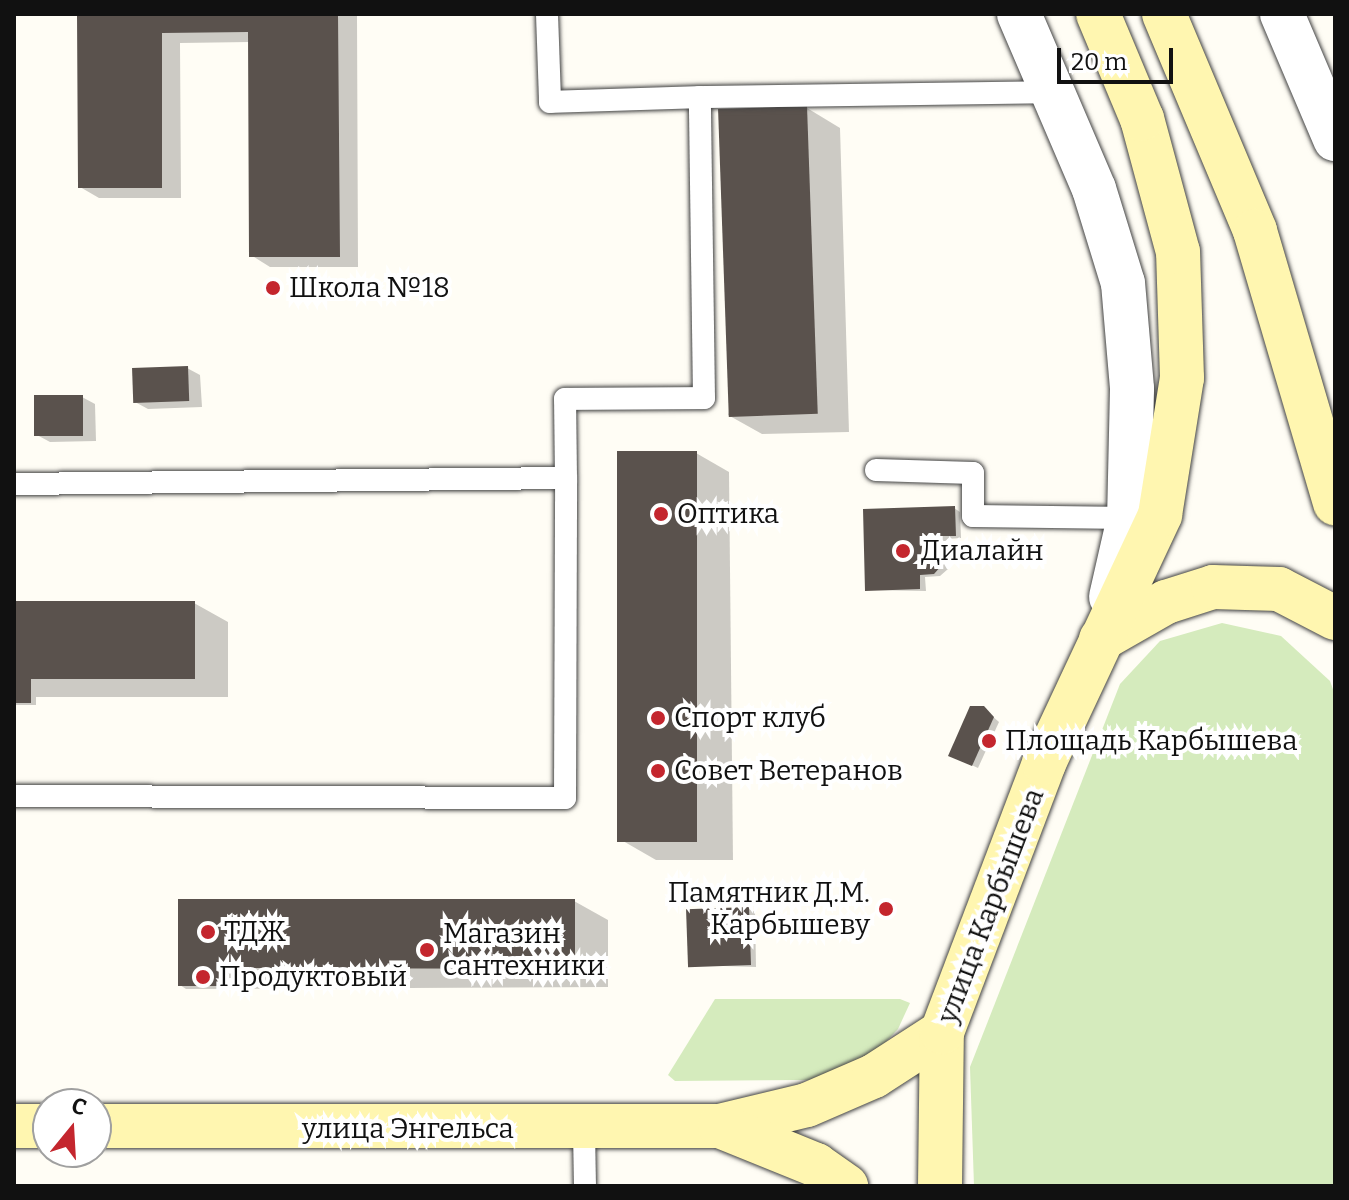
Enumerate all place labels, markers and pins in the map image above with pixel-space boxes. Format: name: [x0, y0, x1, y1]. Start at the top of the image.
place label: Школа №18: [289, 271, 450, 305]
marker: Школа №18: [264, 279, 282, 297]
place label: Оптика: [677, 497, 779, 531]
marker: Оптика: [652, 505, 670, 523]
place label: Диалайн: [921, 534, 1044, 568]
marker: Диалайн: [892, 540, 914, 562]
place label: Спорт клуб: [674, 701, 826, 735]
marker: Спорт клуб: [649, 709, 667, 727]
place label: Площадь Карбышева: [1005, 724, 1298, 758]
marker: Площадь Карбышева: [980, 732, 998, 750]
place label: Совет Ветеранов: [674, 754, 903, 788]
marker: Совет Ветеранов: [649, 762, 667, 780]
place label: Памятник Д.М. Карбышеву: [668, 876, 870, 942]
marker: Памятник Д.М. Карбышеву: [877, 900, 895, 918]
place label: ТДЖ: [224, 915, 286, 949]
place label: Магазин сантехники: [443, 917, 605, 983]
marker: ТДЖ: [199, 923, 217, 941]
marker: Магазин сантехники: [418, 941, 436, 959]
place label: Продуктовый: [219, 960, 407, 994]
marker: Продуктовый: [194, 968, 212, 986]

